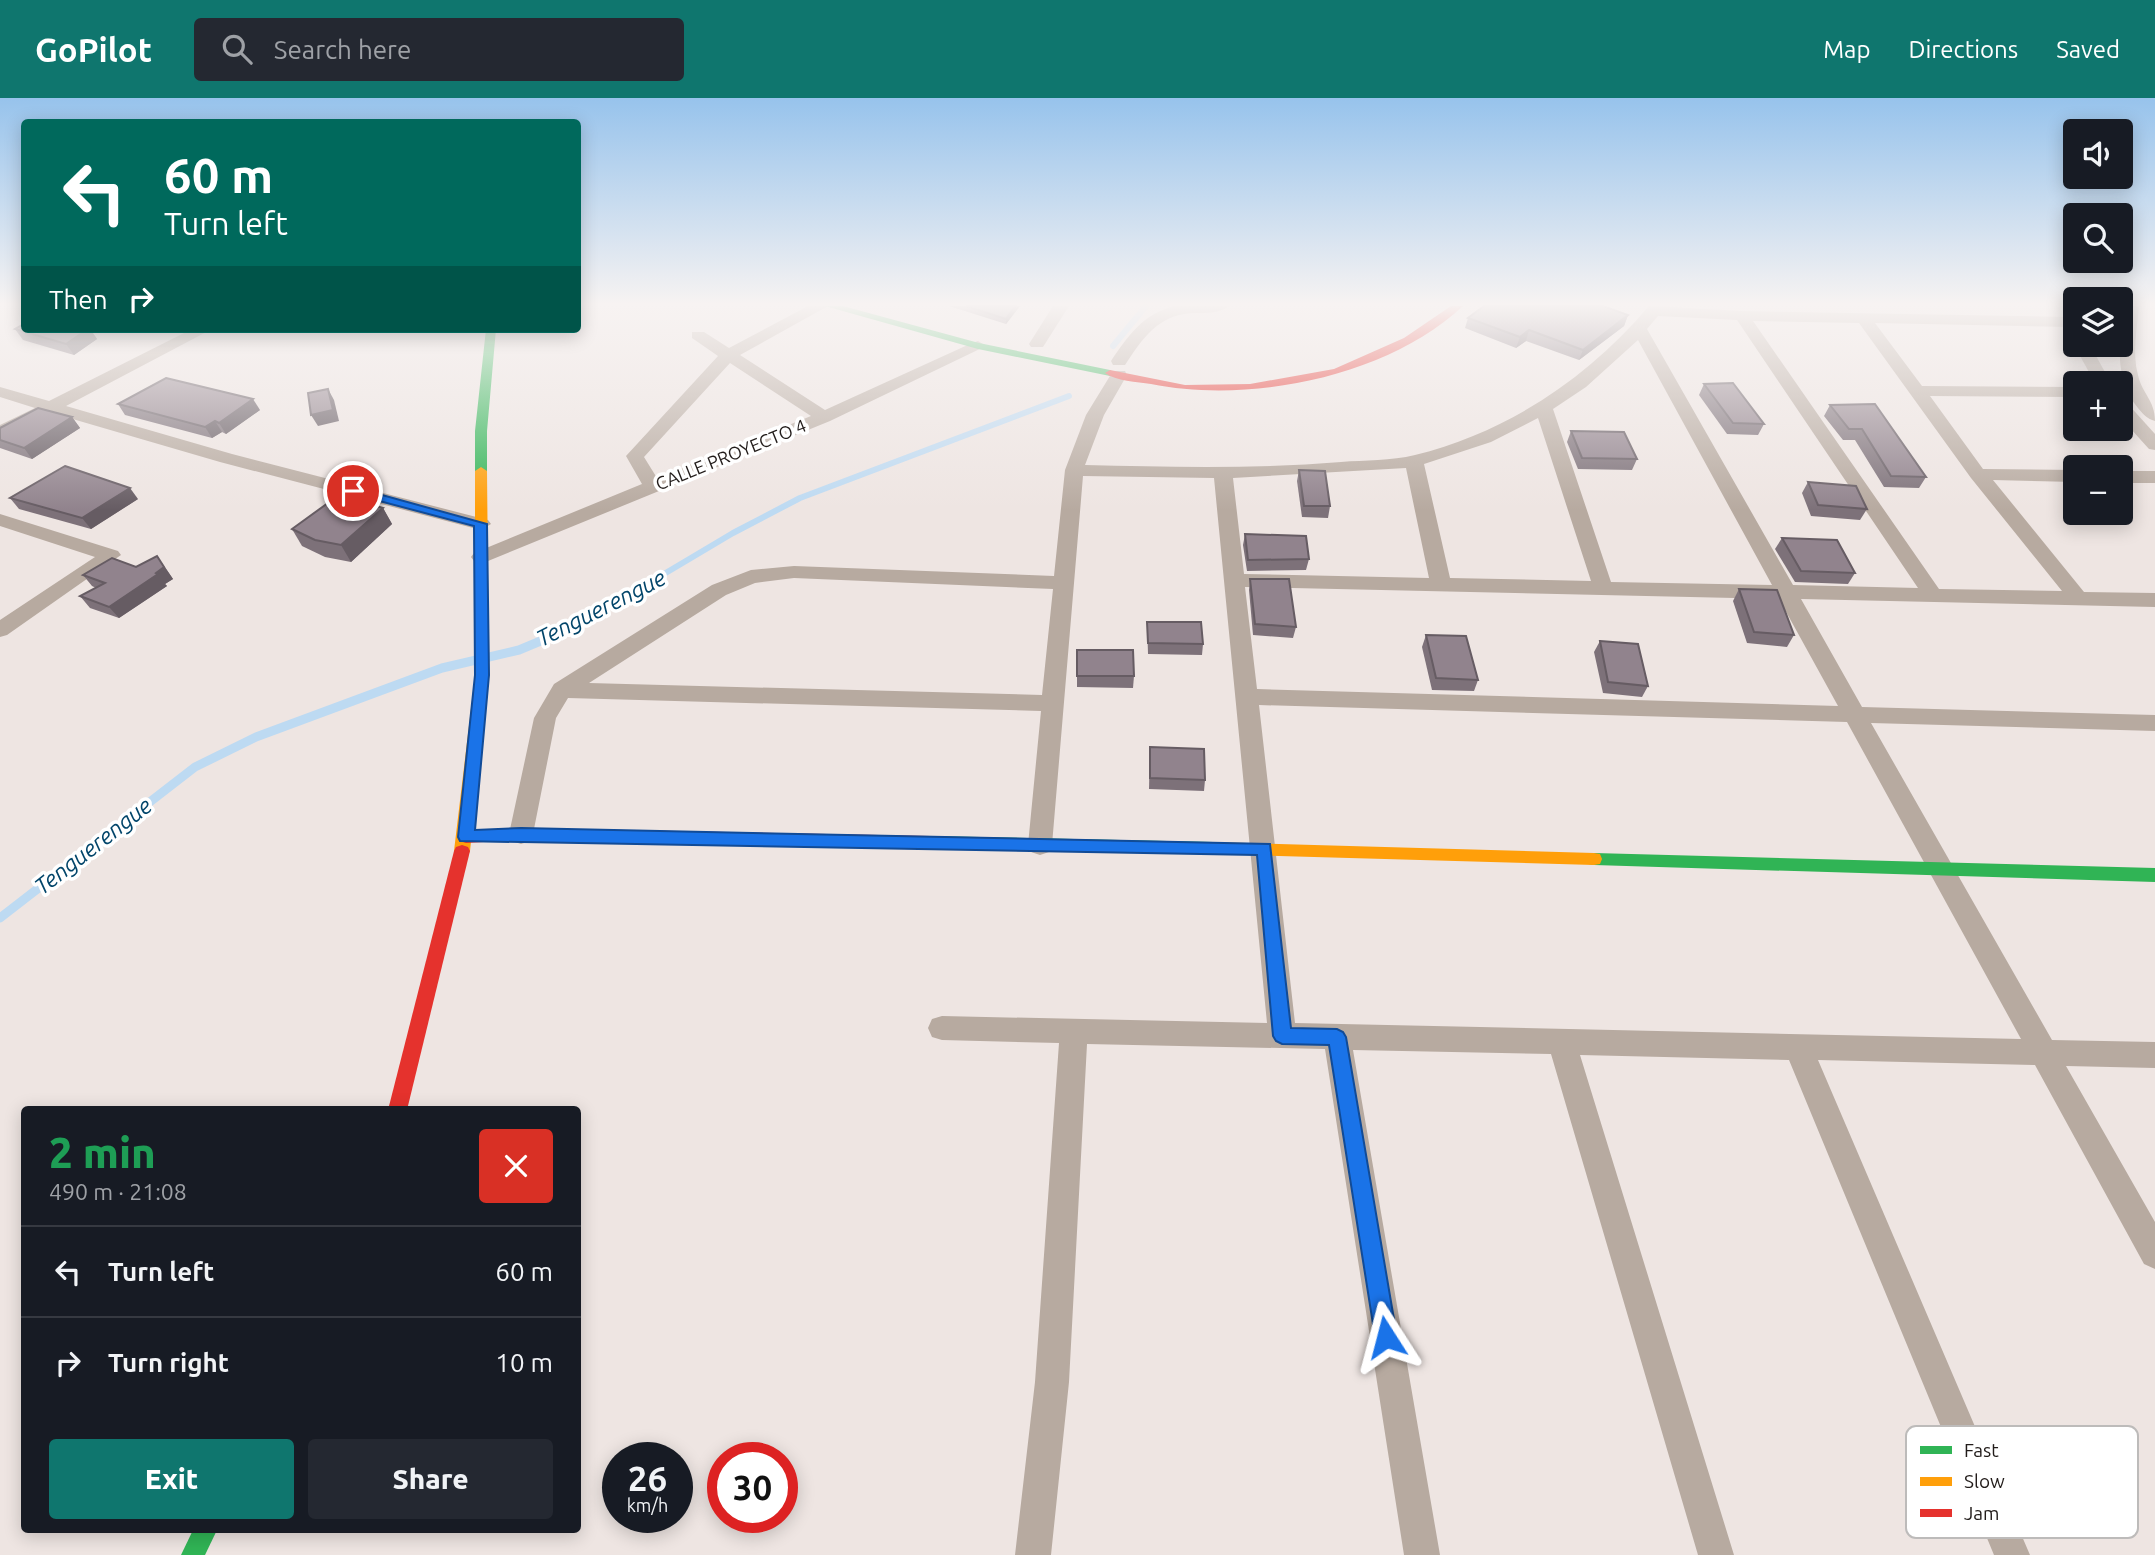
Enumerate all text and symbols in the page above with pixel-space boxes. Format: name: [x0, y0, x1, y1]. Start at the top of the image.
search box: [194, 18, 684, 81]
icon: search: [218, 30, 256, 68]
text: GoPilot: [35, 31, 152, 68]
text: Search here: [274, 35, 411, 64]
text: Map: [1823, 36, 1870, 63]
text: Directions: [1908, 36, 2018, 63]
text: Saved: [2056, 36, 2120, 63]
map controls: [2063, 119, 2133, 525]
button: sound: [2063, 119, 2133, 189]
icon: left: [49, 147, 140, 238]
text: 60 m: [164, 147, 273, 202]
button: search: [2063, 203, 2133, 273]
text: Turn left: [164, 205, 288, 241]
icon: right: [122, 280, 160, 318]
text: Then: [49, 285, 108, 314]
button: layers: [2063, 287, 2133, 357]
button: +: [2063, 371, 2133, 441]
street label: CALLE PROYECTO 4: [652, 415, 809, 493]
button: −: [2063, 455, 2133, 525]
pin: [323, 461, 383, 521]
icon: arrive: [334, 472, 372, 510]
water label: Tenguerengue: [532, 564, 670, 651]
water label: Tenguerengue: [29, 792, 156, 899]
text: 2 min: [49, 1129, 156, 1176]
button: close: [479, 1129, 553, 1203]
text: 490 m · 21:08: [49, 1179, 187, 1204]
icon: left: [49, 1253, 87, 1291]
text: Turn left: [108, 1257, 214, 1286]
text: 60 m: [495, 1257, 553, 1286]
position arrow: [1349, 1300, 1423, 1374]
icon: right: [49, 1344, 87, 1382]
text: Turn right: [108, 1348, 229, 1377]
text: 10 m: [495, 1348, 553, 1377]
legend: [1906, 1426, 2138, 1538]
button: Exit: [49, 1439, 294, 1519]
button: Share: [308, 1439, 553, 1519]
text: Fast: [1964, 1439, 1999, 1461]
speed limit sign: 30: [707, 1442, 798, 1533]
text: 26: [628, 1458, 667, 1498]
text: Slow: [1964, 1470, 2005, 1492]
text: km/h: [627, 1495, 668, 1515]
text: Jam: [1964, 1502, 2000, 1524]

